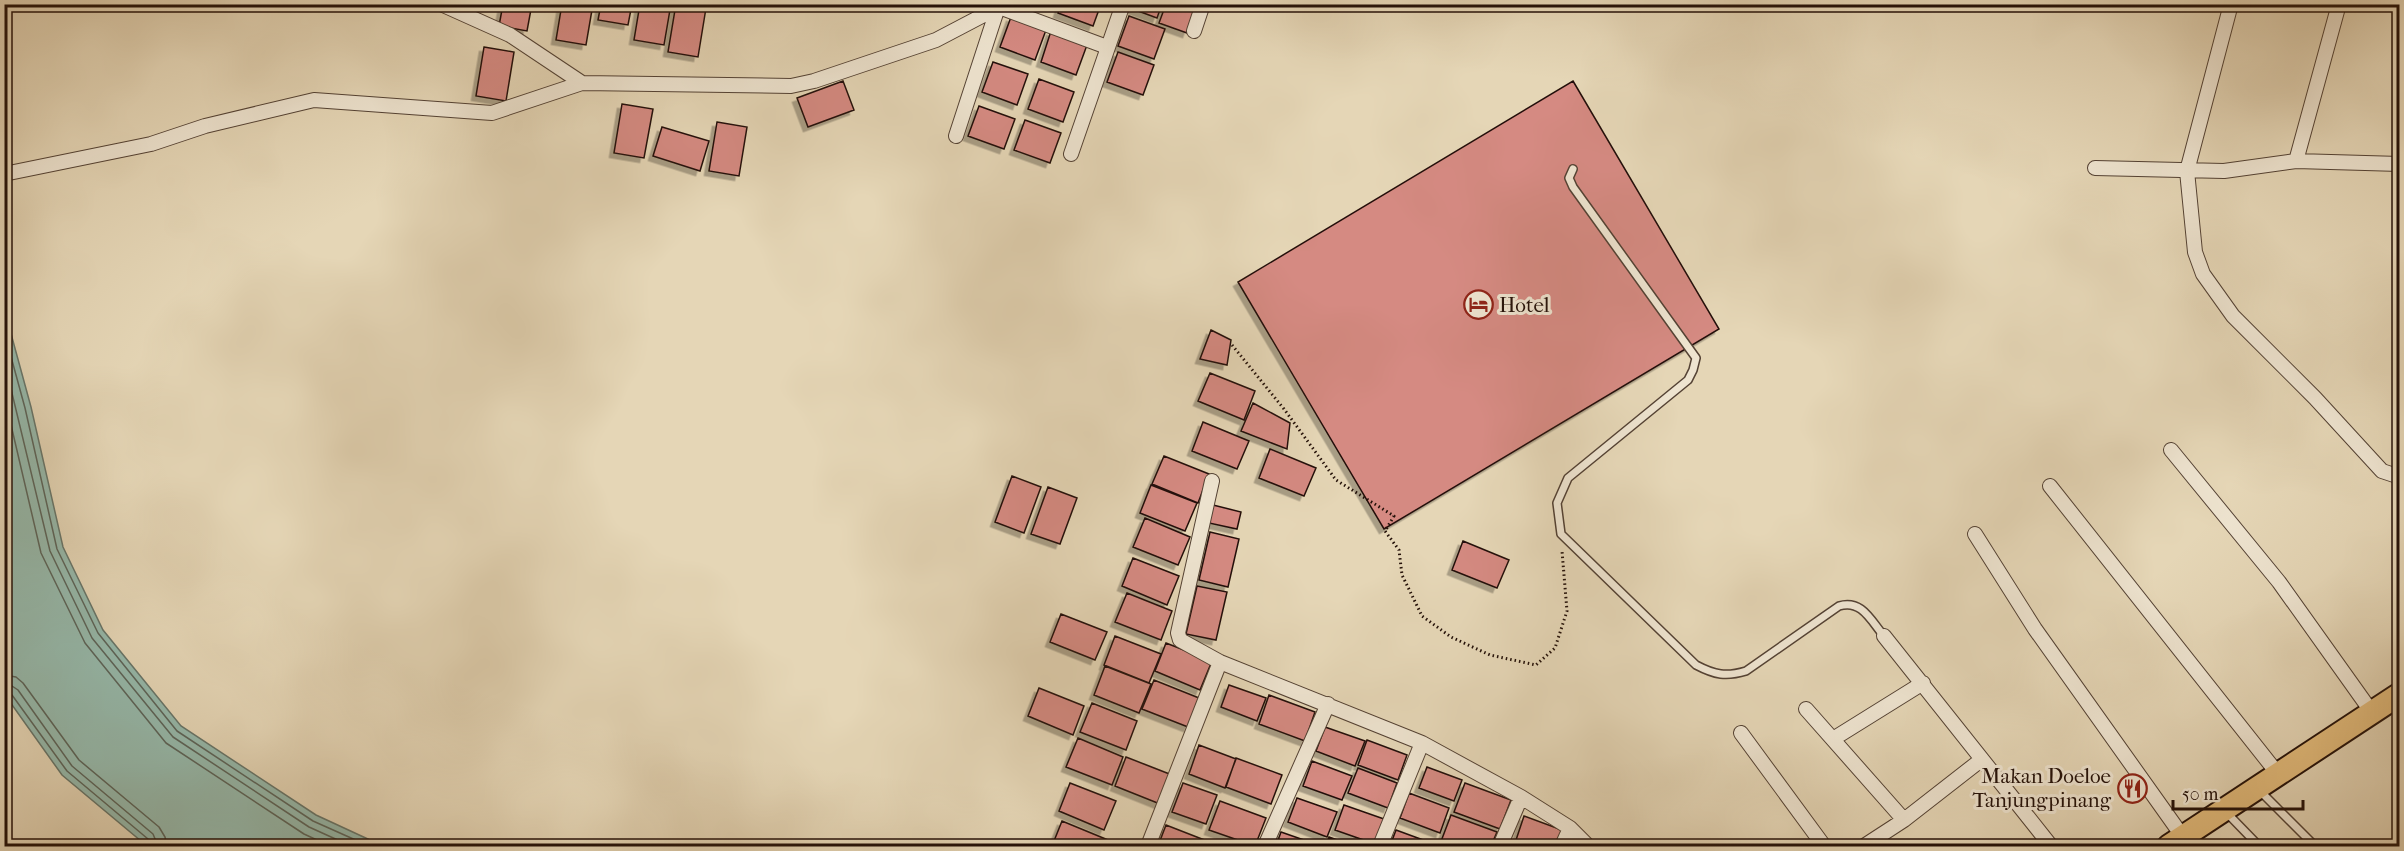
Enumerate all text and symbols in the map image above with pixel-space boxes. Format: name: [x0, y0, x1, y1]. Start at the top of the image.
hotel icon: Hotel: [1462, 289, 1494, 321]
place label: Hotel: [1499, 293, 1550, 317]
place label: Makan Doeloe Tanjungpinang: [1973, 764, 2112, 812]
restaurant icon: Makan Doeloe Tanjungpinang: [2116, 772, 2148, 804]
scale bar: [2173, 773, 2304, 811]
text: 50 m: [2182, 784, 2219, 805]

